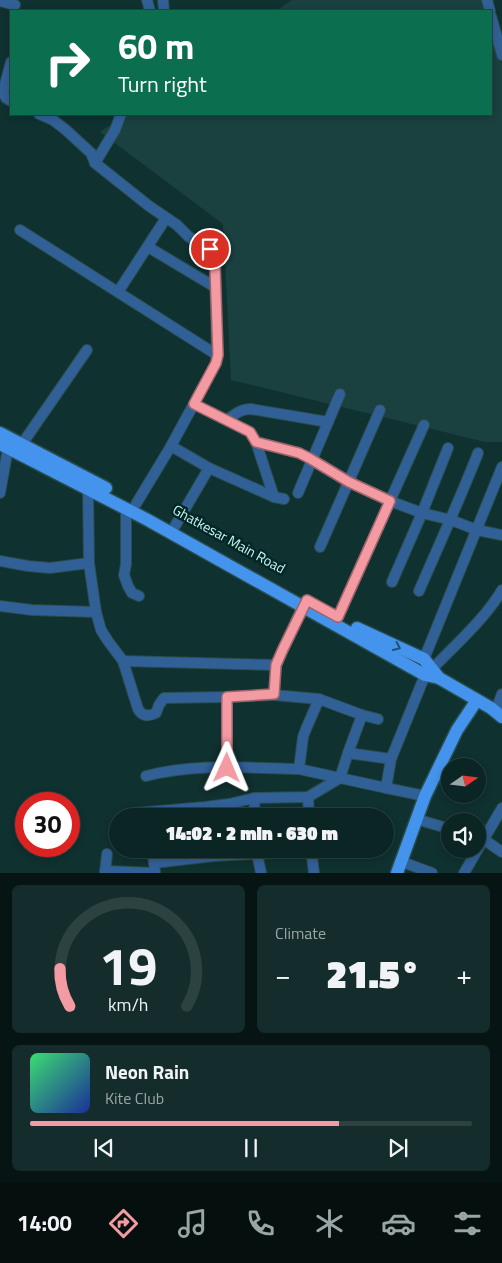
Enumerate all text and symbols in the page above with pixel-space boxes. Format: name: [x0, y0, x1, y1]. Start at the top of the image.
text: 60 m: [118, 19, 194, 73]
icon: right: [35, 30, 100, 95]
text: Turn right: [118, 67, 207, 101]
pin: [189, 228, 231, 270]
icon: arrive: [196, 235, 224, 263]
street label: Ghatkesar Main Road: [169, 499, 289, 578]
one-way arrow: [392, 641, 401, 651]
position arrow: [200, 741, 252, 793]
north arrow: [441, 758, 486, 802]
map controls: [441, 758, 486, 858]
speed limit sign: 30: [15, 792, 80, 857]
button: sound: [441, 813, 486, 858]
text: 14:02 · 2 min · 630 m: [165, 818, 338, 847]
text: Climate: [275, 921, 326, 945]
text: 19: [99, 926, 158, 1005]
text: 21.5°: [326, 945, 421, 1003]
text: −: [275, 953, 291, 996]
text: +: [456, 953, 472, 996]
text: km/h: [108, 991, 149, 1018]
text: Neon Rain: [105, 1057, 189, 1086]
text: Kite Club: [105, 1086, 164, 1110]
icon: previous: [90, 1134, 118, 1162]
icon: pause: [237, 1134, 265, 1162]
icon: next: [384, 1134, 412, 1162]
text: 14:00: [17, 1206, 72, 1240]
icon: directions: [106, 1206, 141, 1241]
icon: music: [175, 1206, 210, 1241]
icon: phone: [243, 1206, 278, 1241]
icon: climate: [312, 1206, 347, 1241]
icon: car: [381, 1206, 416, 1241]
icon: filters: [450, 1206, 485, 1241]

